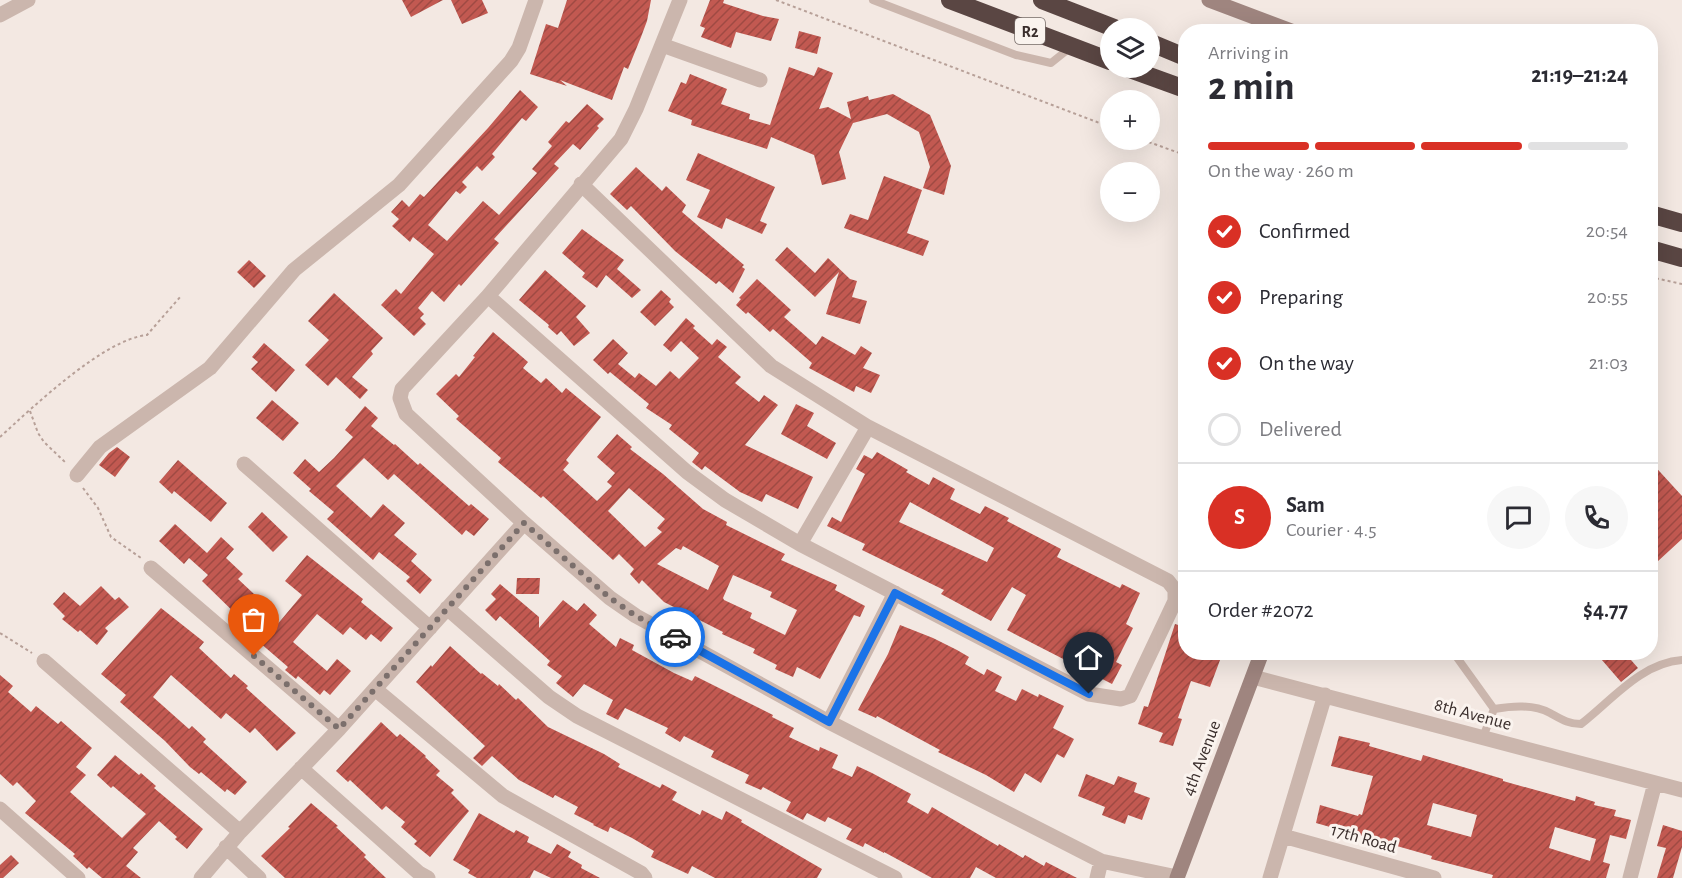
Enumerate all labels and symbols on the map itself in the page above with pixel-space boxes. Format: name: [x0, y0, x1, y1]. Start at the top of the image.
road number: R2: [1015, 18, 1045, 44]
pin: [228, 594, 279, 656]
courier: [645, 607, 705, 667]
pin: [1063, 632, 1114, 694]
street label: 8th Avenue: [1432, 696, 1513, 734]
street label: 4th Avenue: [1179, 718, 1225, 799]
street label: 17th Road: [1329, 821, 1399, 857]

